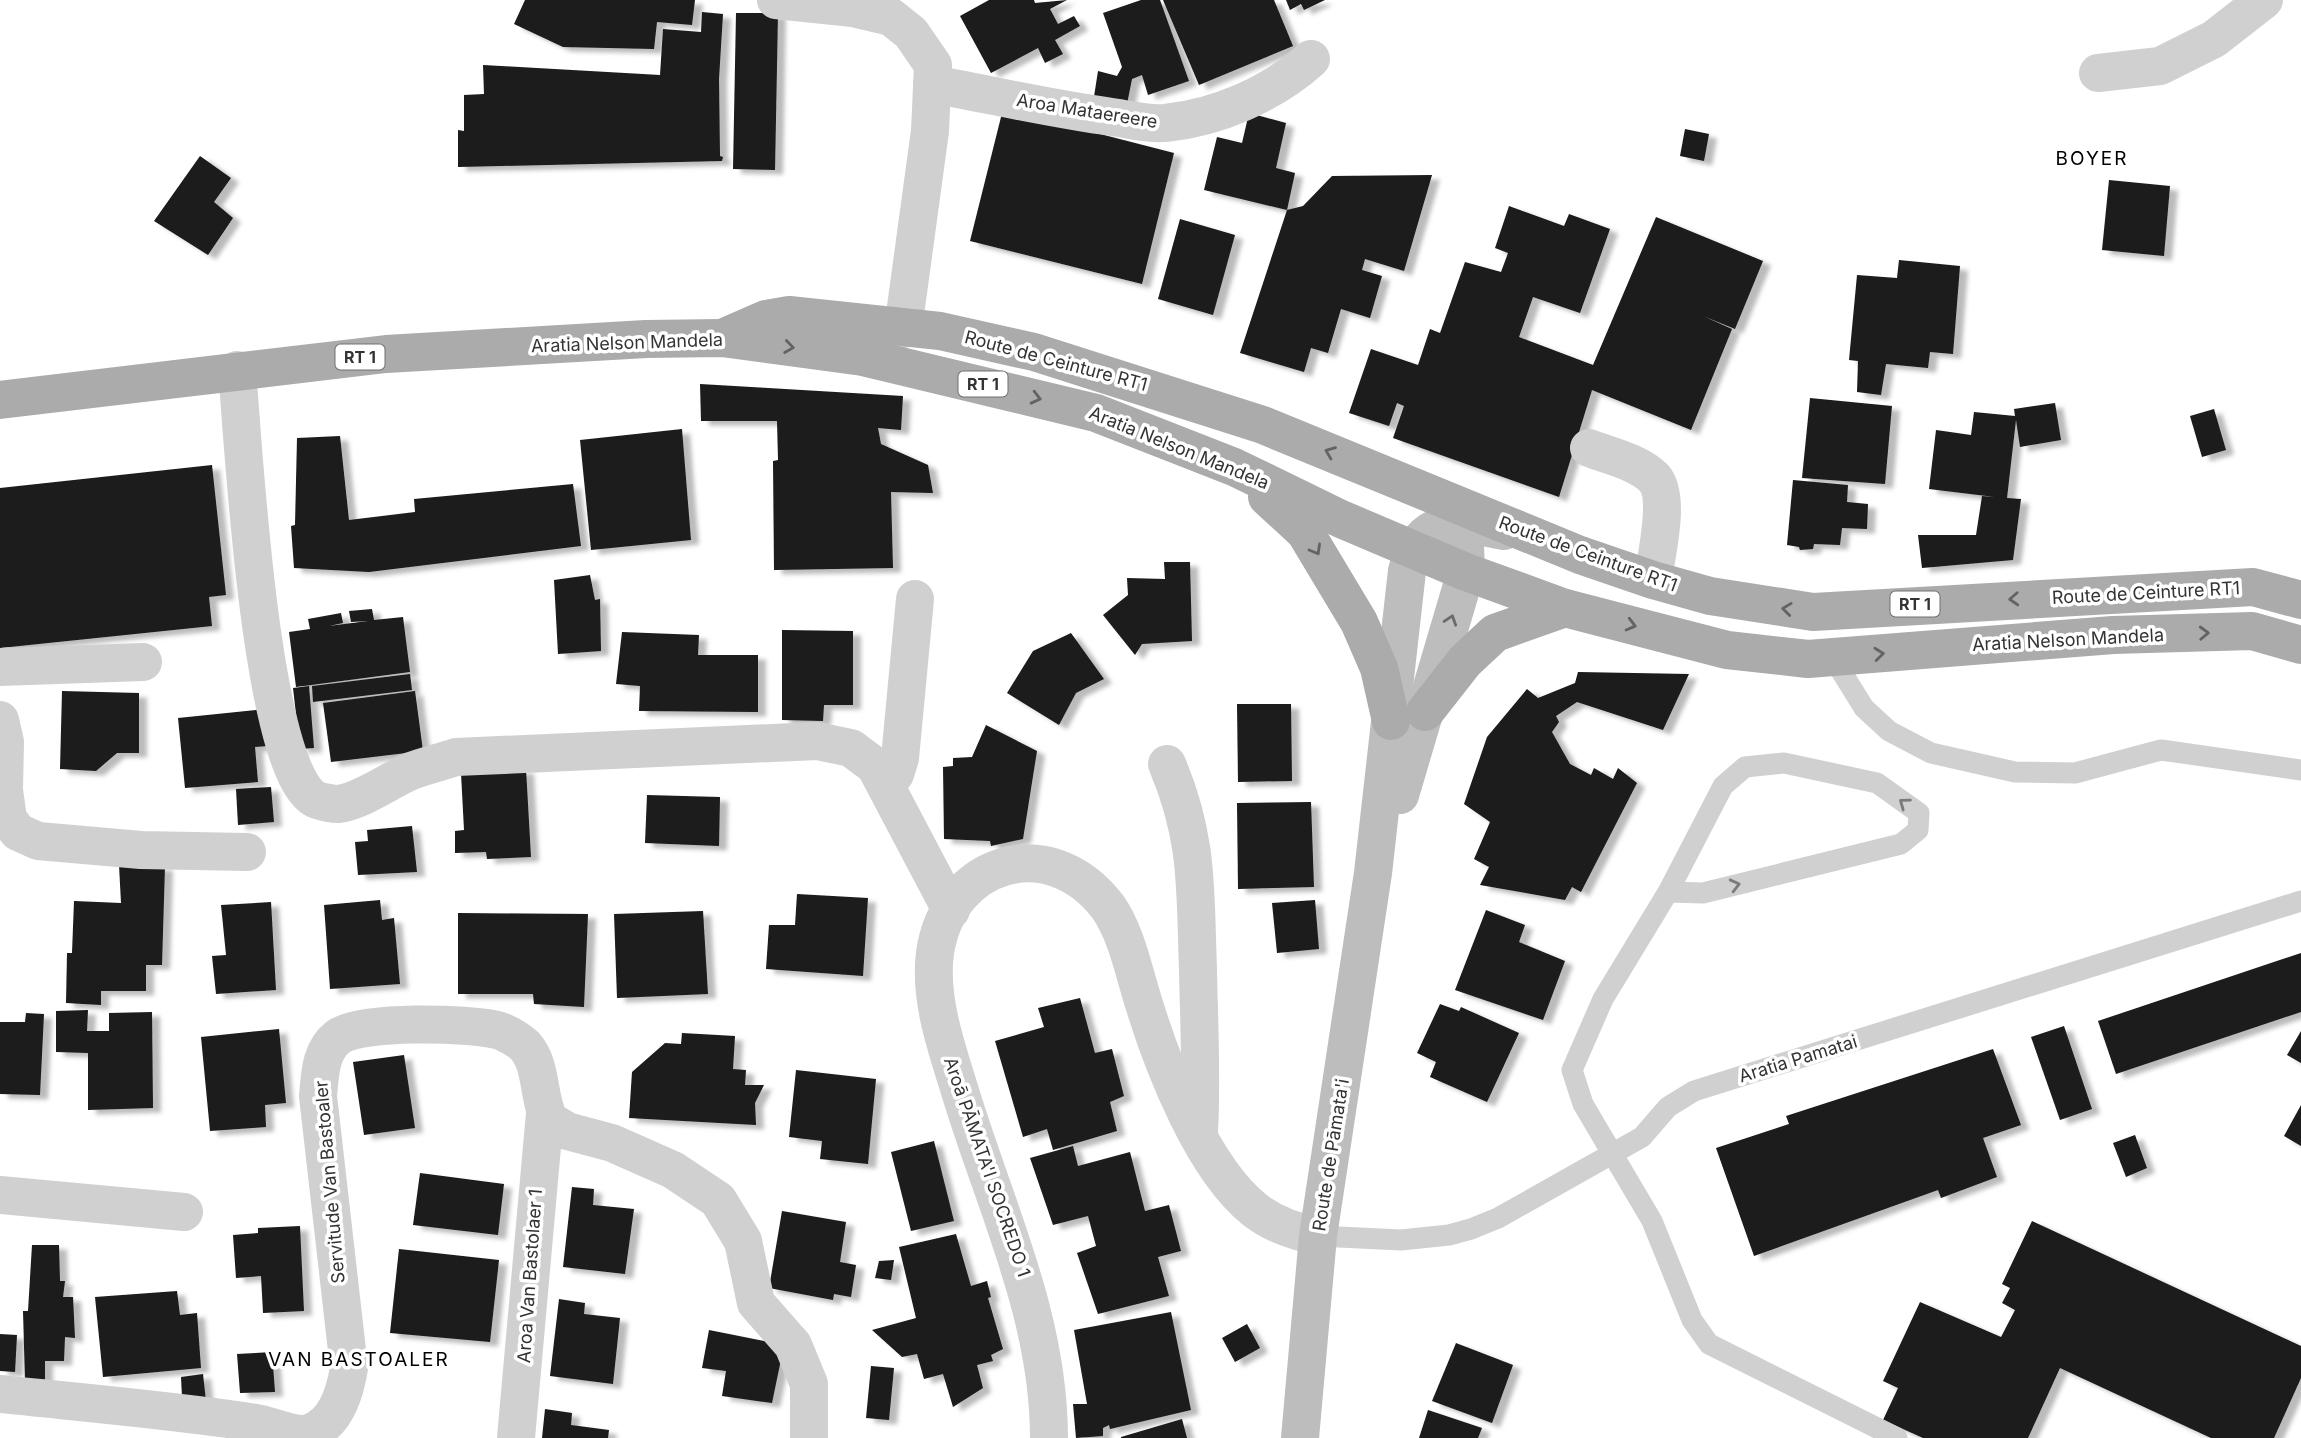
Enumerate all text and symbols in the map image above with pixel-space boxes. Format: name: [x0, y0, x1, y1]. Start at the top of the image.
street label: Aroa Mataereere: [1015, 89, 1159, 132]
district label: BOYER: [2056, 147, 2128, 170]
street label: Route de Ceinture RT1: [962, 326, 1150, 395]
street label: Aratia Nelson Mandela: [531, 329, 723, 356]
one-way arrow: [784, 339, 795, 354]
road number: RT 1: [336, 344, 384, 370]
road number: RT 1: [958, 372, 1007, 396]
one-way arrow: [1030, 390, 1042, 404]
street label: Aratia Nelson Mandela: [1086, 402, 1272, 493]
one-way arrow: [1325, 446, 1338, 460]
street label: Route de Ceinture RT1: [1496, 511, 1680, 596]
one-way arrow: [1308, 543, 1321, 555]
street label: Route de Ceinture RT1: [2051, 577, 2241, 608]
road number: RT 1: [1890, 592, 1940, 617]
one-way arrow: [2009, 592, 2020, 607]
one-way arrow: [1782, 602, 1793, 617]
one-way arrow: [1442, 615, 1457, 627]
one-way arrow: [1625, 617, 1637, 631]
street label: Aratia Nelson Mandela: [1971, 624, 2164, 655]
one-way arrow: [2199, 626, 2210, 641]
one-way arrow: [1873, 646, 1885, 661]
one-way arrow: [1899, 799, 1912, 811]
one-way arrow: [1729, 879, 1741, 893]
street label: Aratia Pamatai: [1736, 1031, 1860, 1086]
street label: Aroā PĀMATA'I SOCREDO 1: [940, 1054, 1036, 1280]
street label: Route de Pāmata'i: [1308, 1077, 1353, 1233]
street label: Servitude Van Bastoaler: [310, 1079, 349, 1284]
street label: Aroa Van Bastolaer 1: [513, 1188, 546, 1364]
district label: VAN BASTOALER: [268, 1348, 450, 1371]

